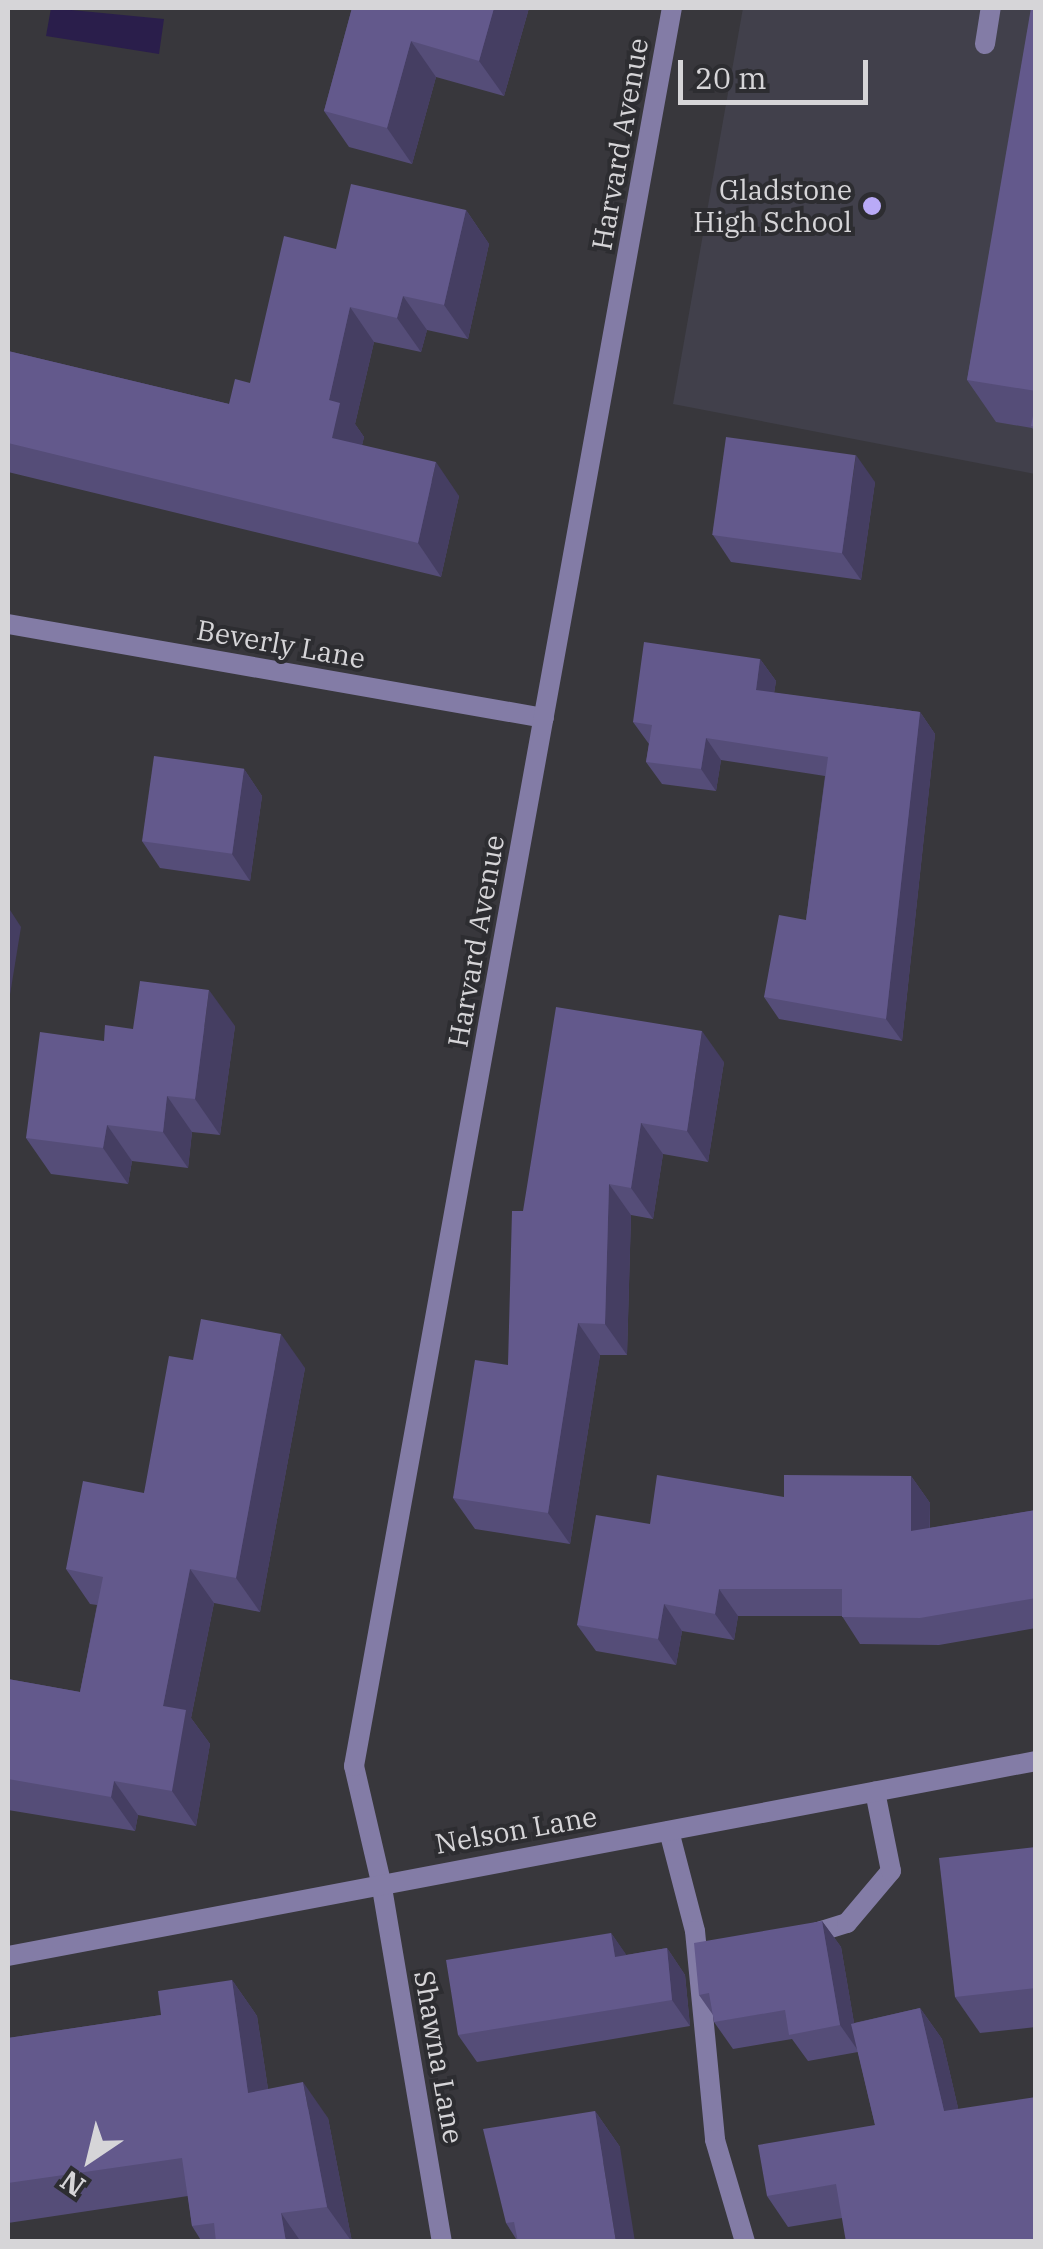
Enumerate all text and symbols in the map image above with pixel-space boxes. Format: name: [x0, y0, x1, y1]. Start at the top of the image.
street label: Harvard Avenue: [585, 35, 655, 253]
scale bar: [683, 40, 873, 102]
text: 20 m: [695, 58, 767, 97]
place label: Gladstone High School: [693, 173, 852, 239]
marker: Gladstone High School: [861, 195, 883, 217]
street label: Beverly Lane: [194, 613, 368, 675]
street label: Harvard Avenue: [441, 832, 511, 1050]
street label: Nelson Lane: [432, 1799, 600, 1861]
street label: Shawna Lane: [407, 1968, 471, 2146]
north arrow: [40, 2109, 140, 2209]
text: N: [53, 2162, 92, 2205]

